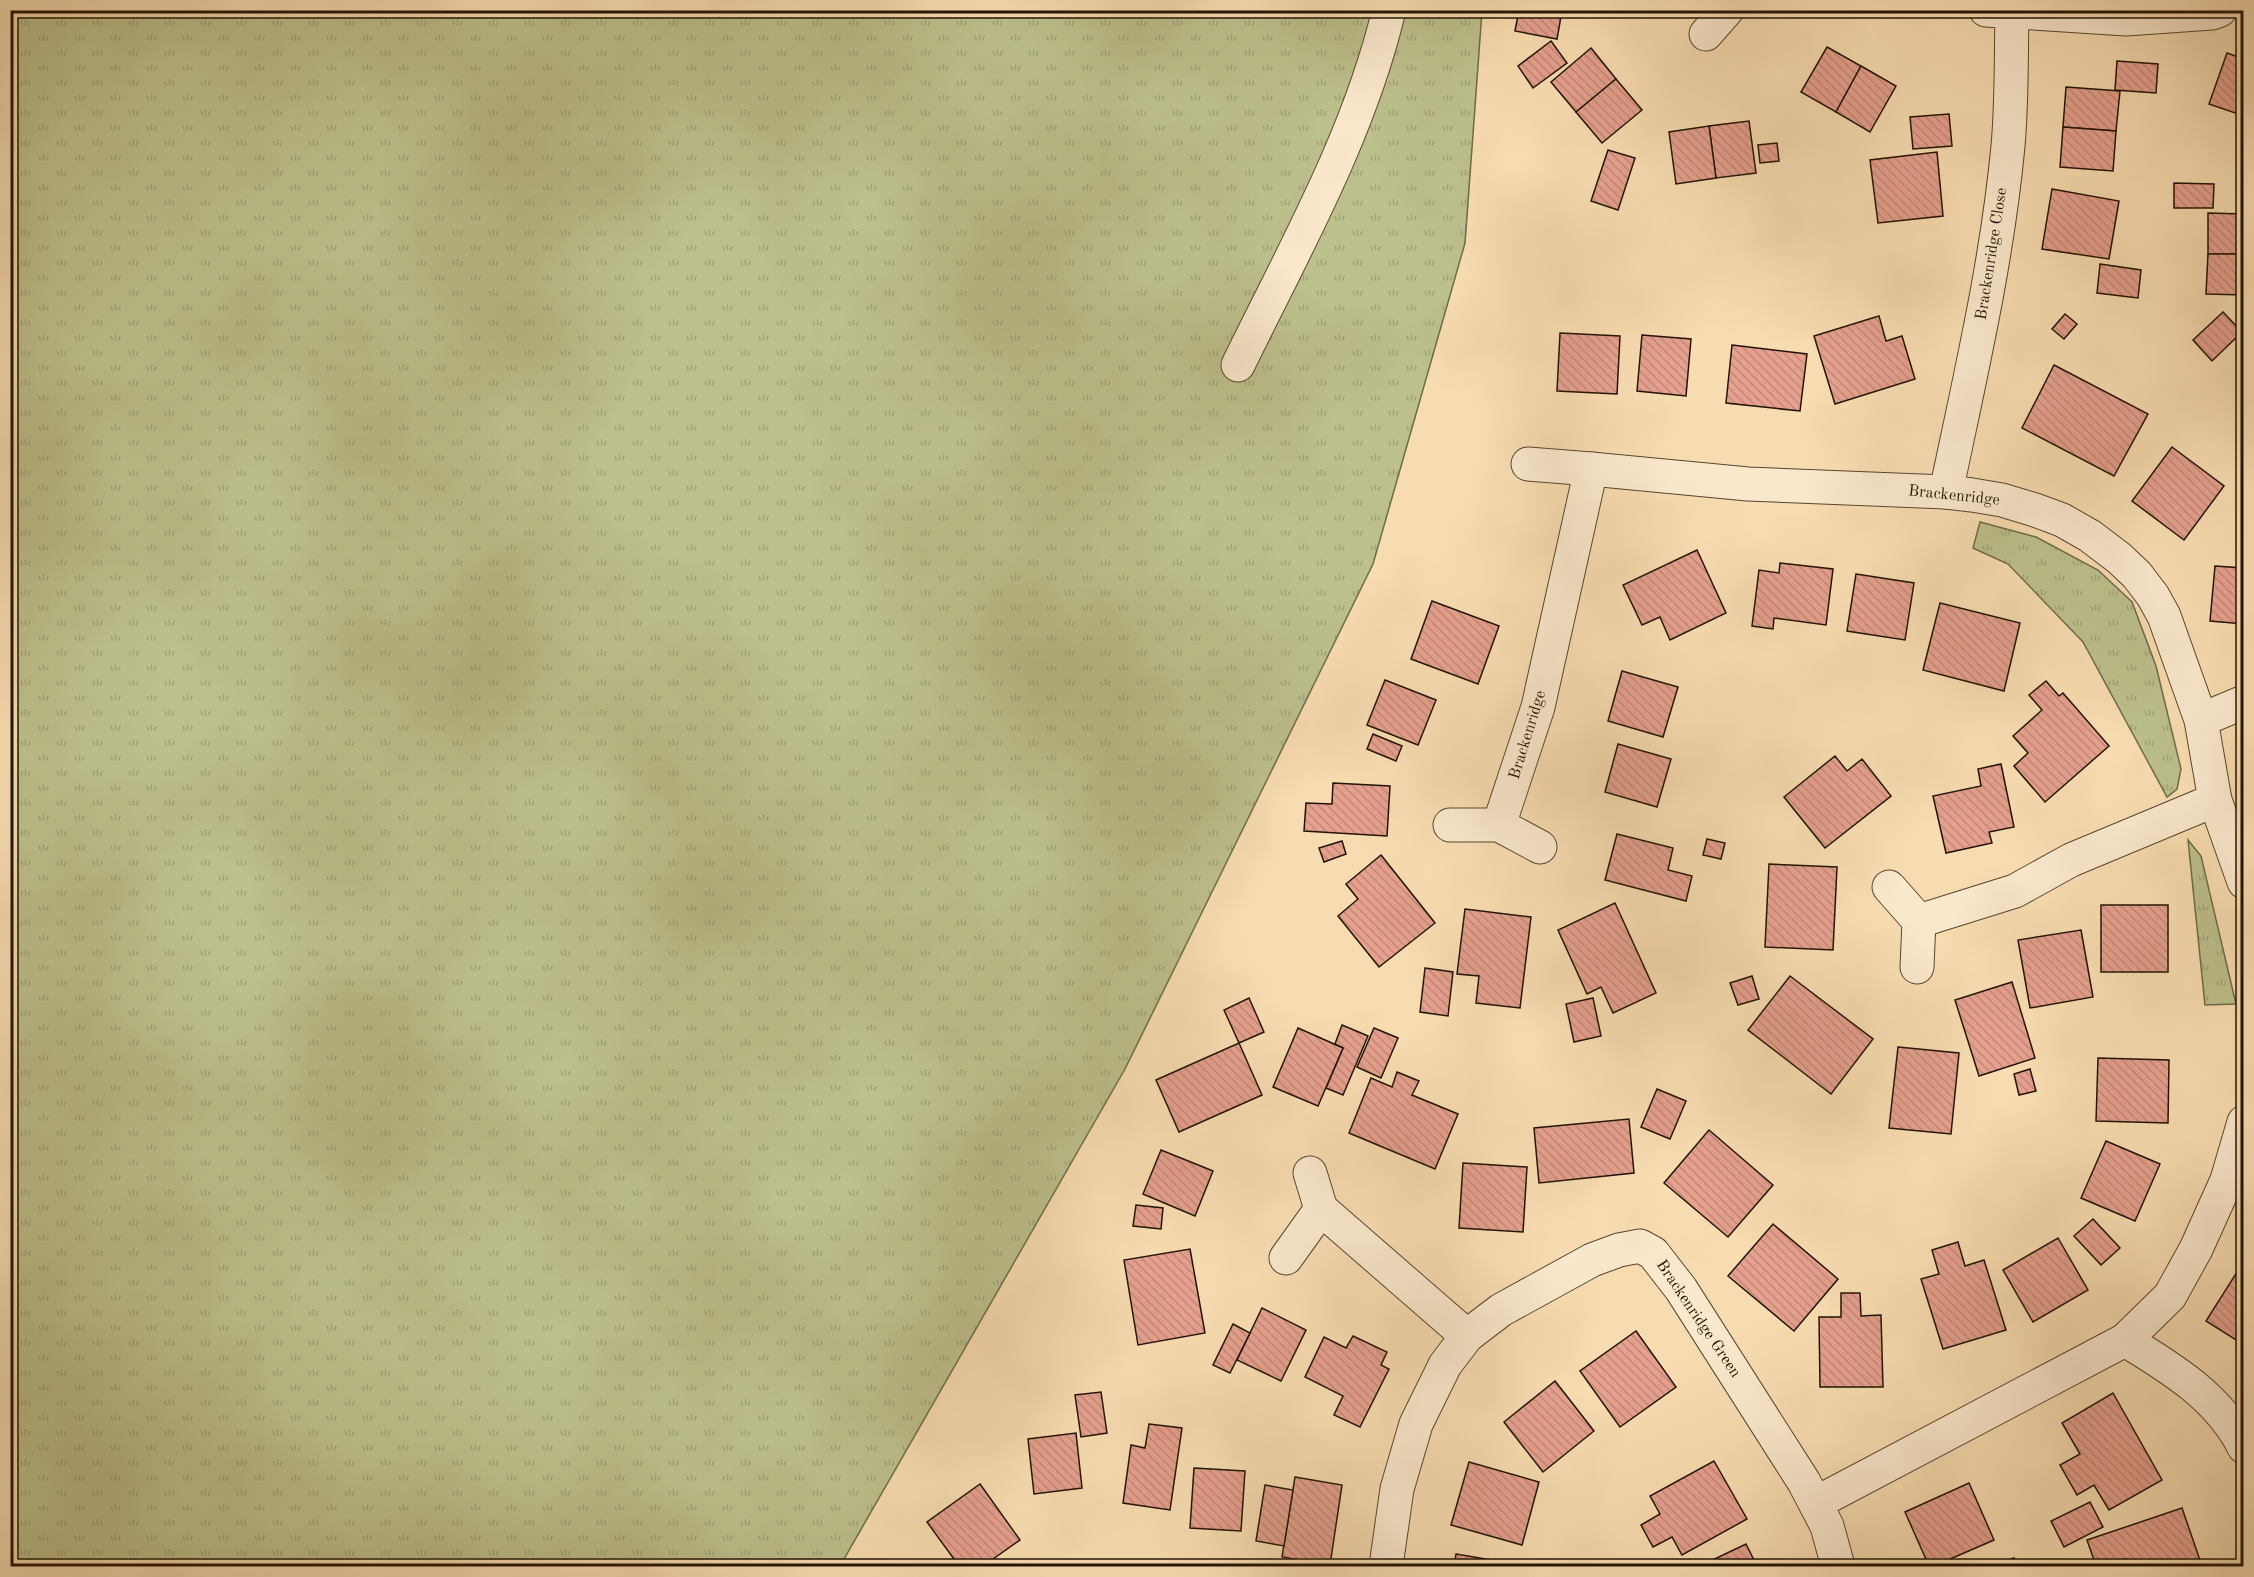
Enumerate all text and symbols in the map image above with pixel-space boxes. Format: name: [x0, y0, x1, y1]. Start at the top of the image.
street label: Brackenridge Close: [1974, 187, 2010, 321]
street label: Brackenridge: [1907, 483, 2001, 509]
street label: Brackenridge: [1507, 689, 1549, 781]
street label: Brackenridge Green: [1653, 1257, 1743, 1381]

